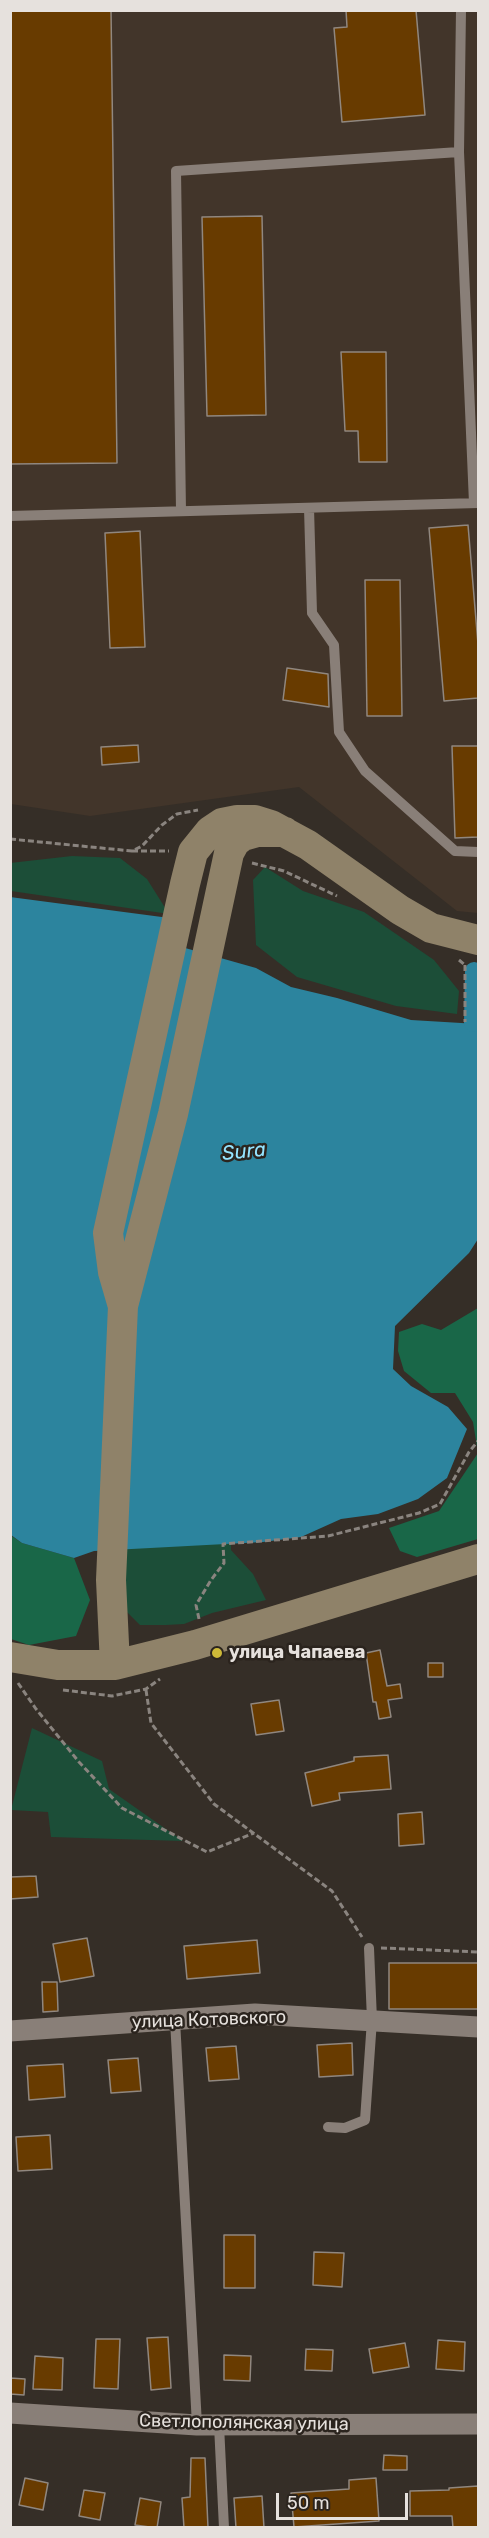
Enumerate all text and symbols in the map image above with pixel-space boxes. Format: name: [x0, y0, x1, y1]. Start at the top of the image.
water label: Sura: [221, 1138, 267, 1166]
place label: улица Чапаева: [229, 1642, 365, 1664]
marker: улица Чапаева: [210, 1646, 224, 1660]
street label: улица Котовского: [131, 2007, 287, 2033]
street label: Светлополянская улица: [139, 2410, 349, 2436]
scale bar: [279, 2481, 411, 2519]
text: 50 m: [287, 2492, 330, 2514]

